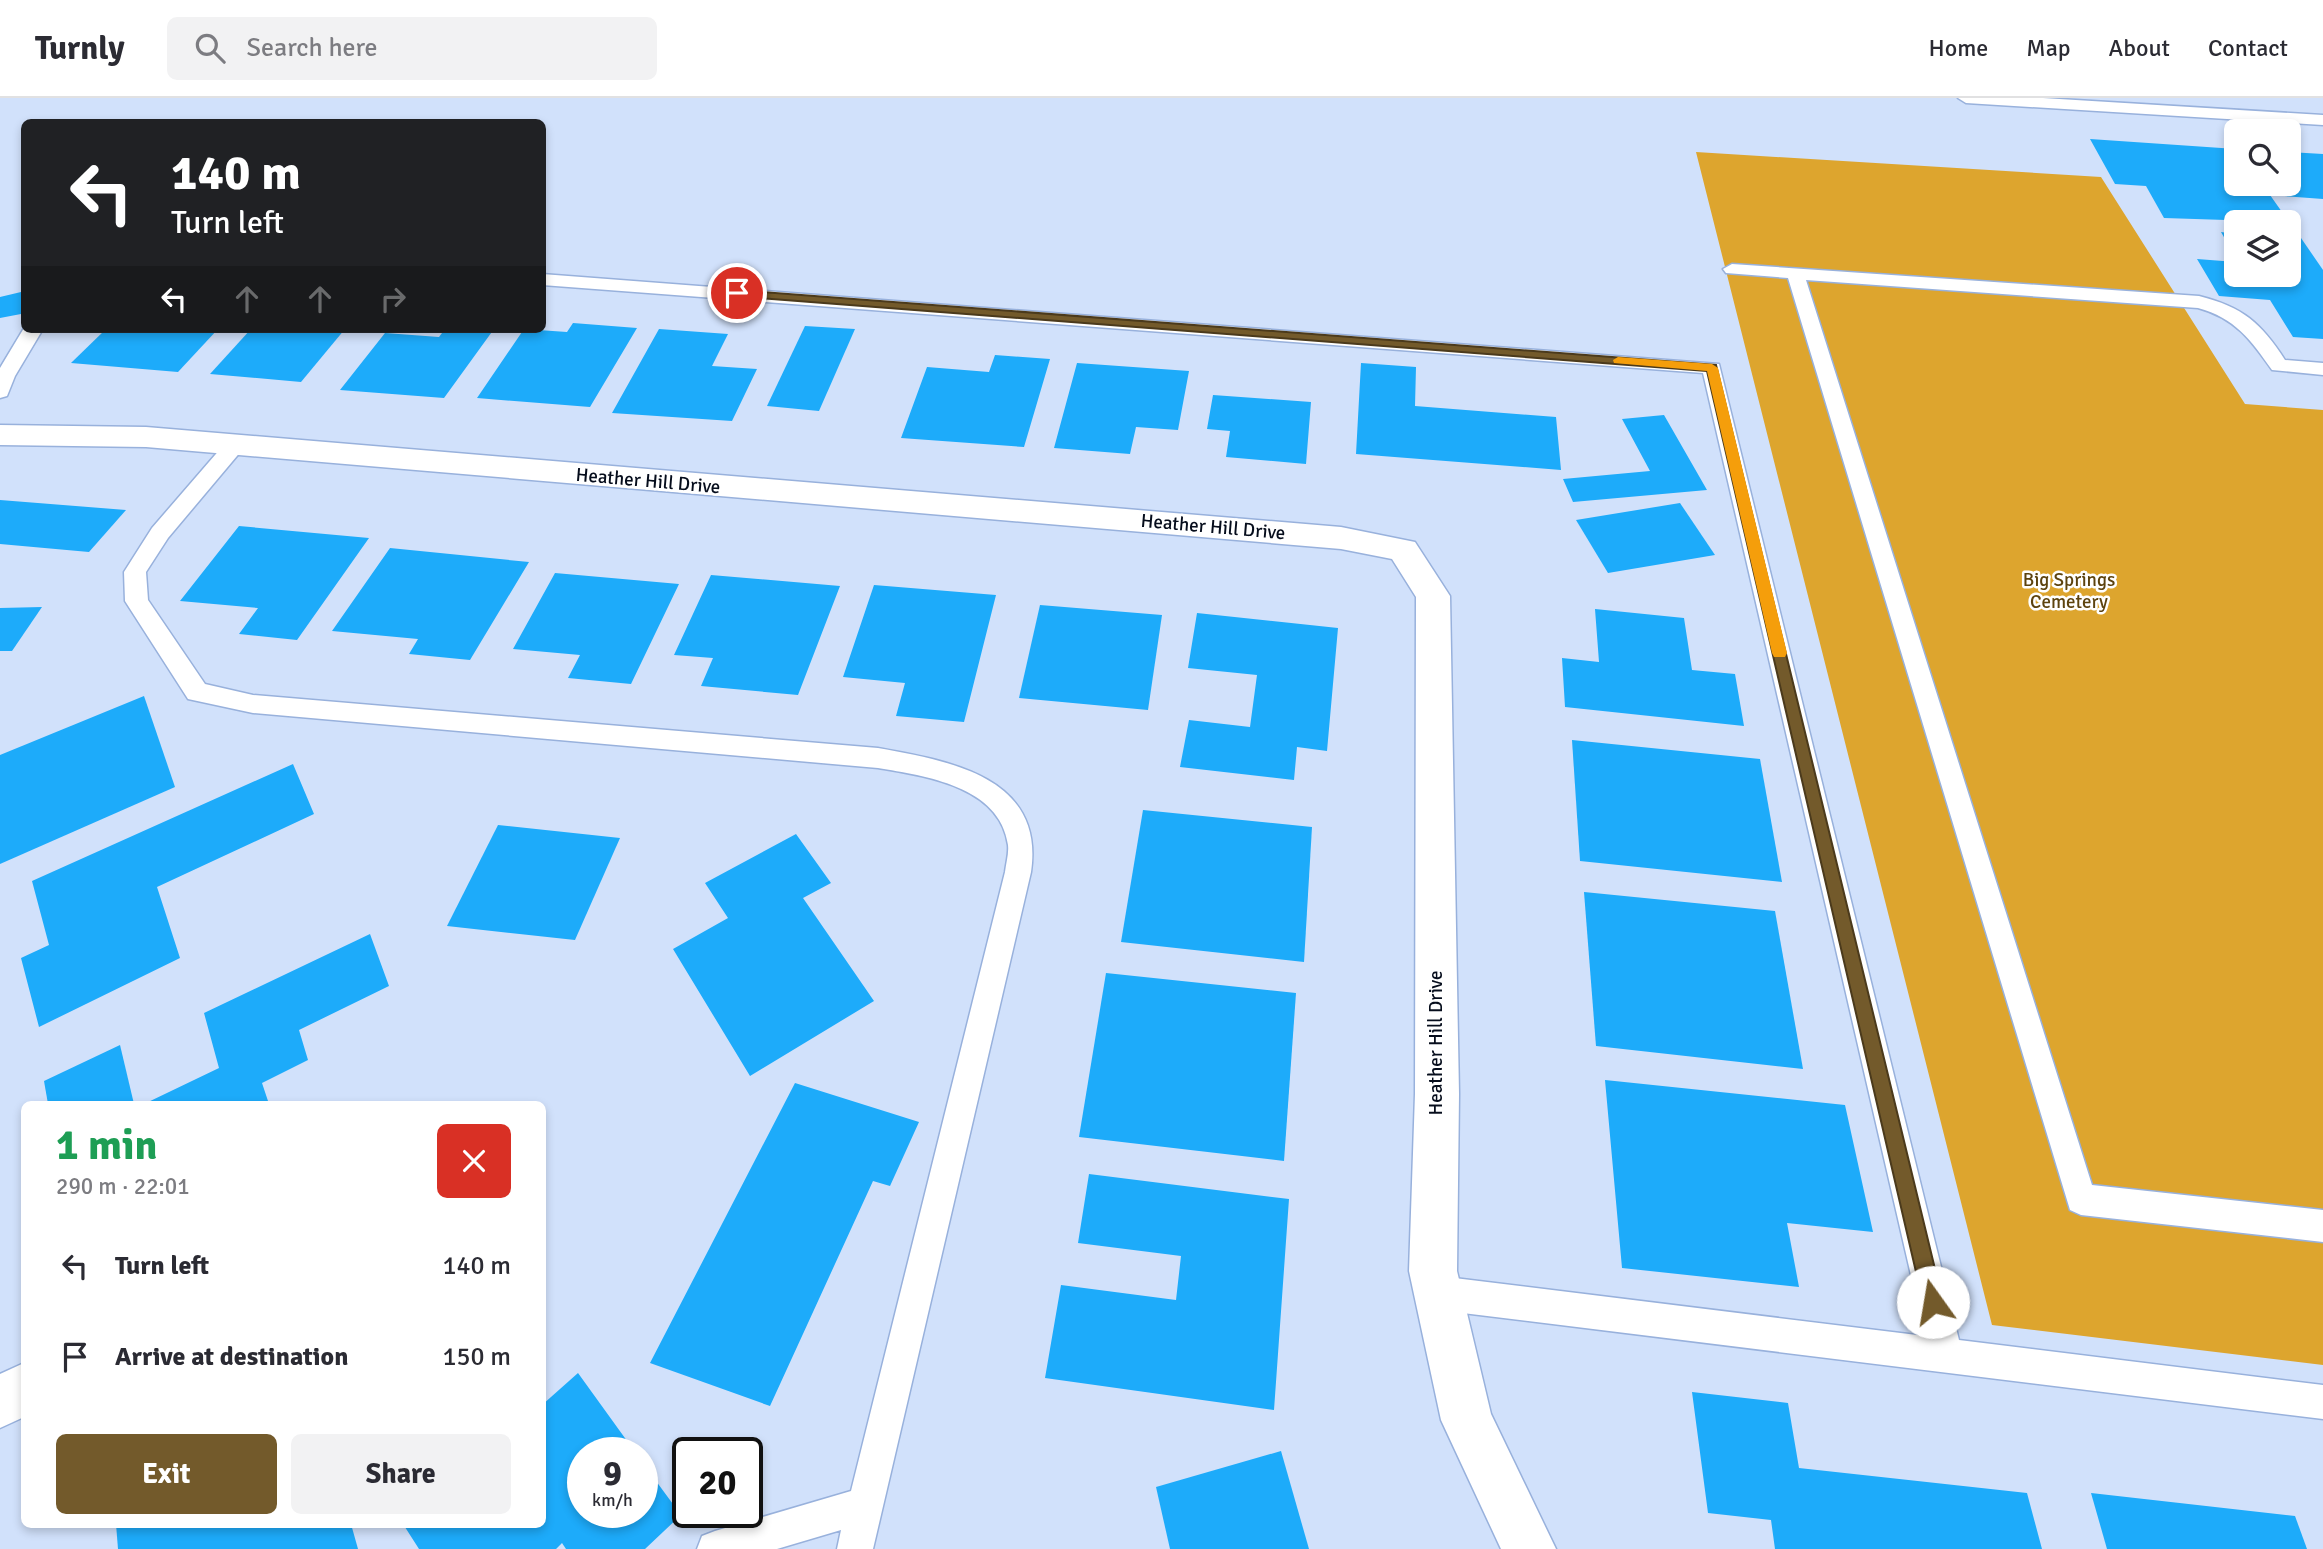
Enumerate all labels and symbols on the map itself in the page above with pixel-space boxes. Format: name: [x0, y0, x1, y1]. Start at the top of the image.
pin: [707, 263, 767, 323]
street label: Heather Hill Drive: [575, 463, 721, 499]
street label: Heather Hill Drive: [1140, 509, 1286, 545]
park label: Big Springs Cemetery: [2023, 568, 2115, 614]
street label: Heather Hill Drive: [1424, 970, 1448, 1116]
position arrow: [1896, 1265, 1970, 1339]
speed limit sign: 20: [672, 1437, 763, 1528]

